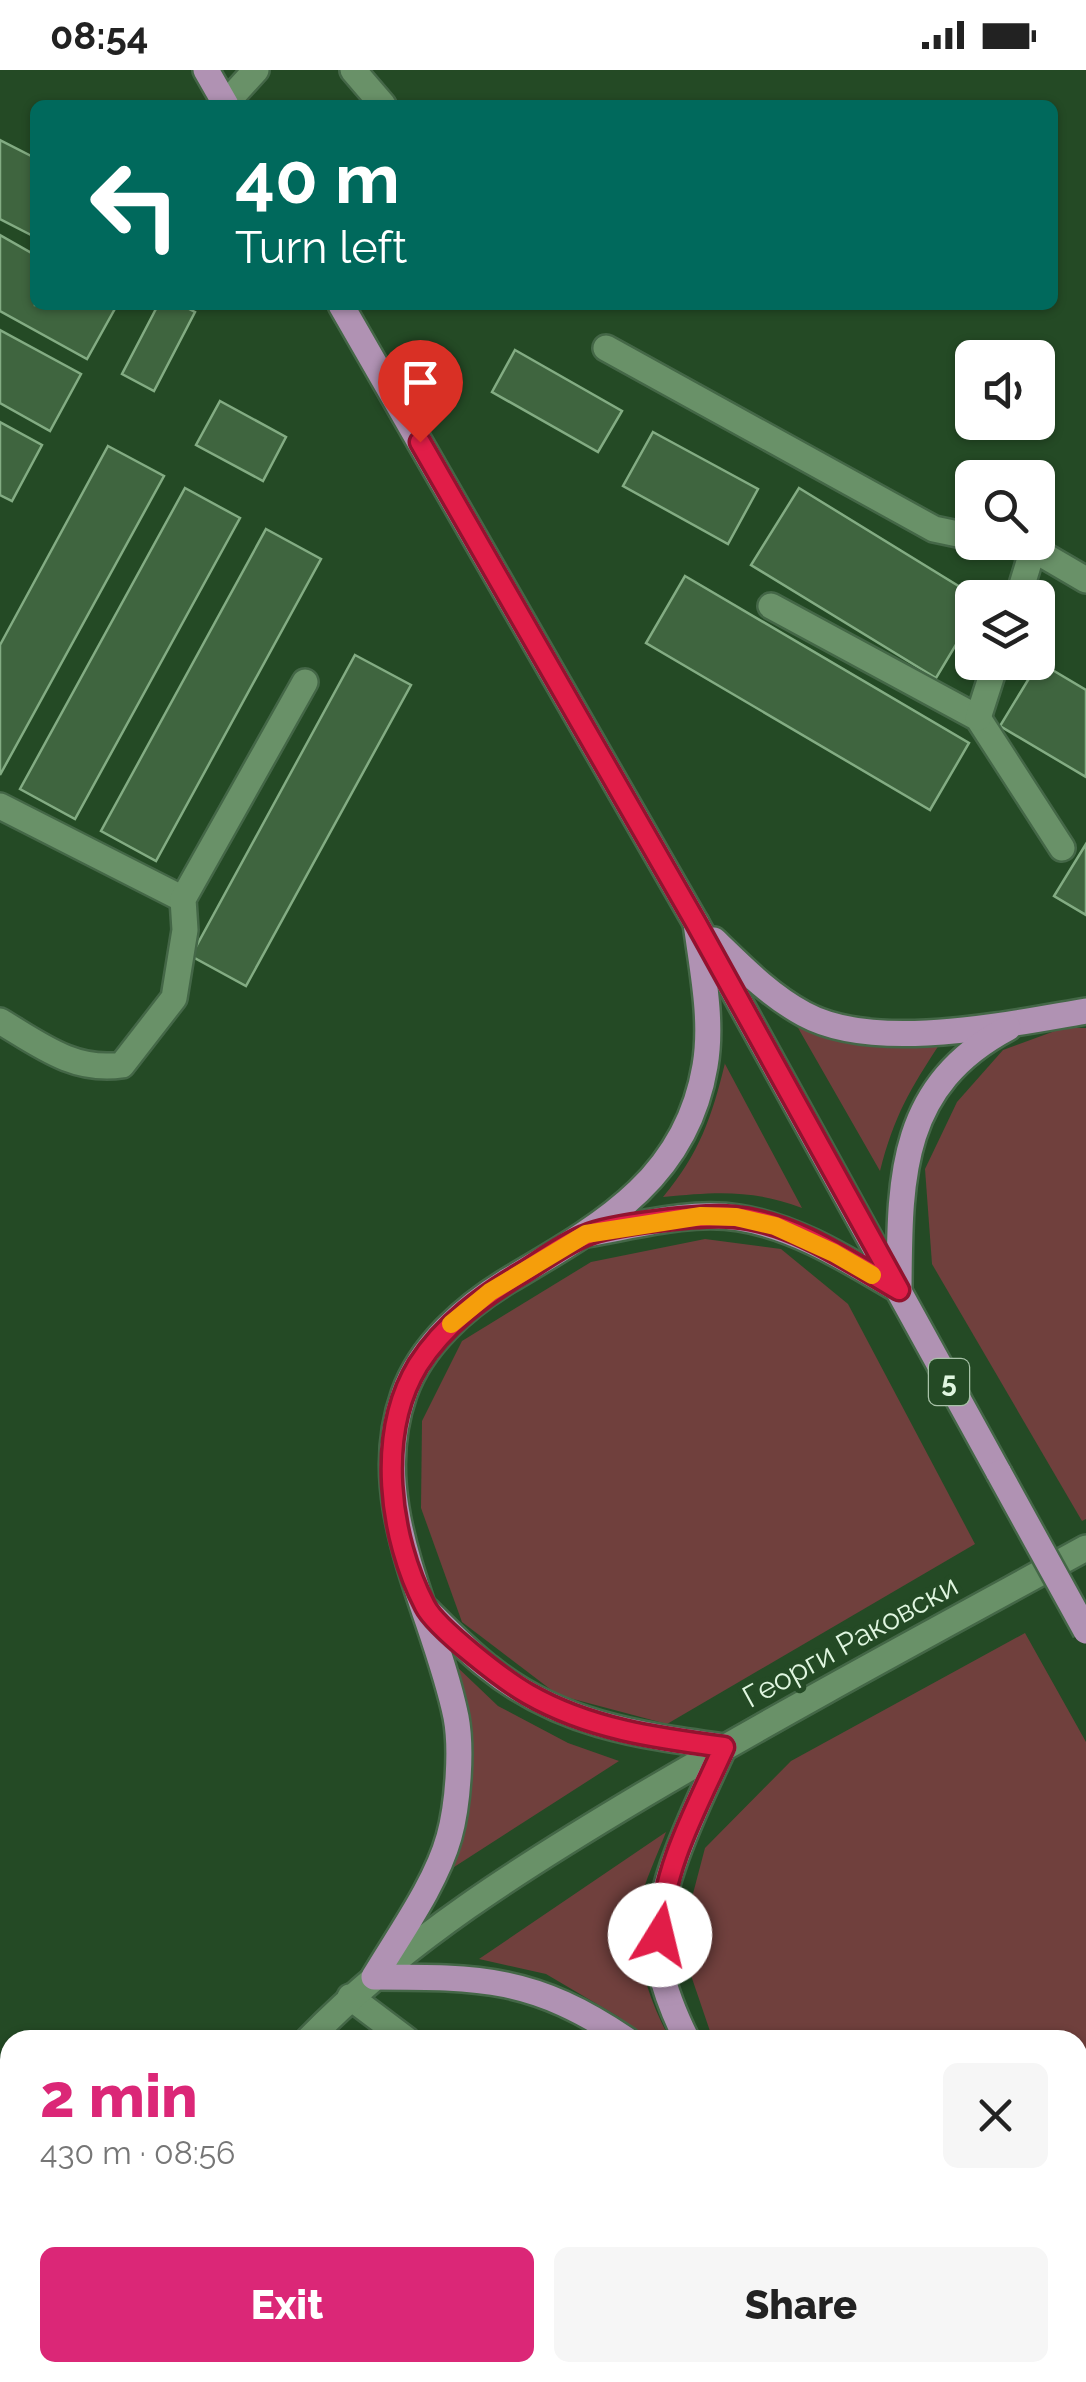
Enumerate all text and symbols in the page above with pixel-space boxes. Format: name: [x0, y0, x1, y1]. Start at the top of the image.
text: 08:54: [50, 13, 148, 58]
text: 40 m: [235, 137, 400, 219]
icon: left: [70, 140, 200, 270]
text: Turn left: [235, 221, 407, 274]
pin: [378, 340, 463, 443]
map controls: [955, 340, 1055, 680]
button: sound: [955, 340, 1055, 440]
icon: arrive: [393, 355, 448, 410]
button: search: [955, 460, 1055, 560]
button: layers: [955, 580, 1055, 680]
road number: 5: [929, 1359, 969, 1405]
street label: Георги Раковски: [736, 1567, 964, 1715]
position arrow: [608, 1883, 712, 1987]
text: 2 min: [40, 2061, 198, 2131]
button: close: [943, 2063, 1048, 2168]
text: 430 m · 08:56: [40, 2134, 235, 2171]
button: Exit: [40, 2247, 534, 2362]
button: Share: [554, 2247, 1048, 2362]

